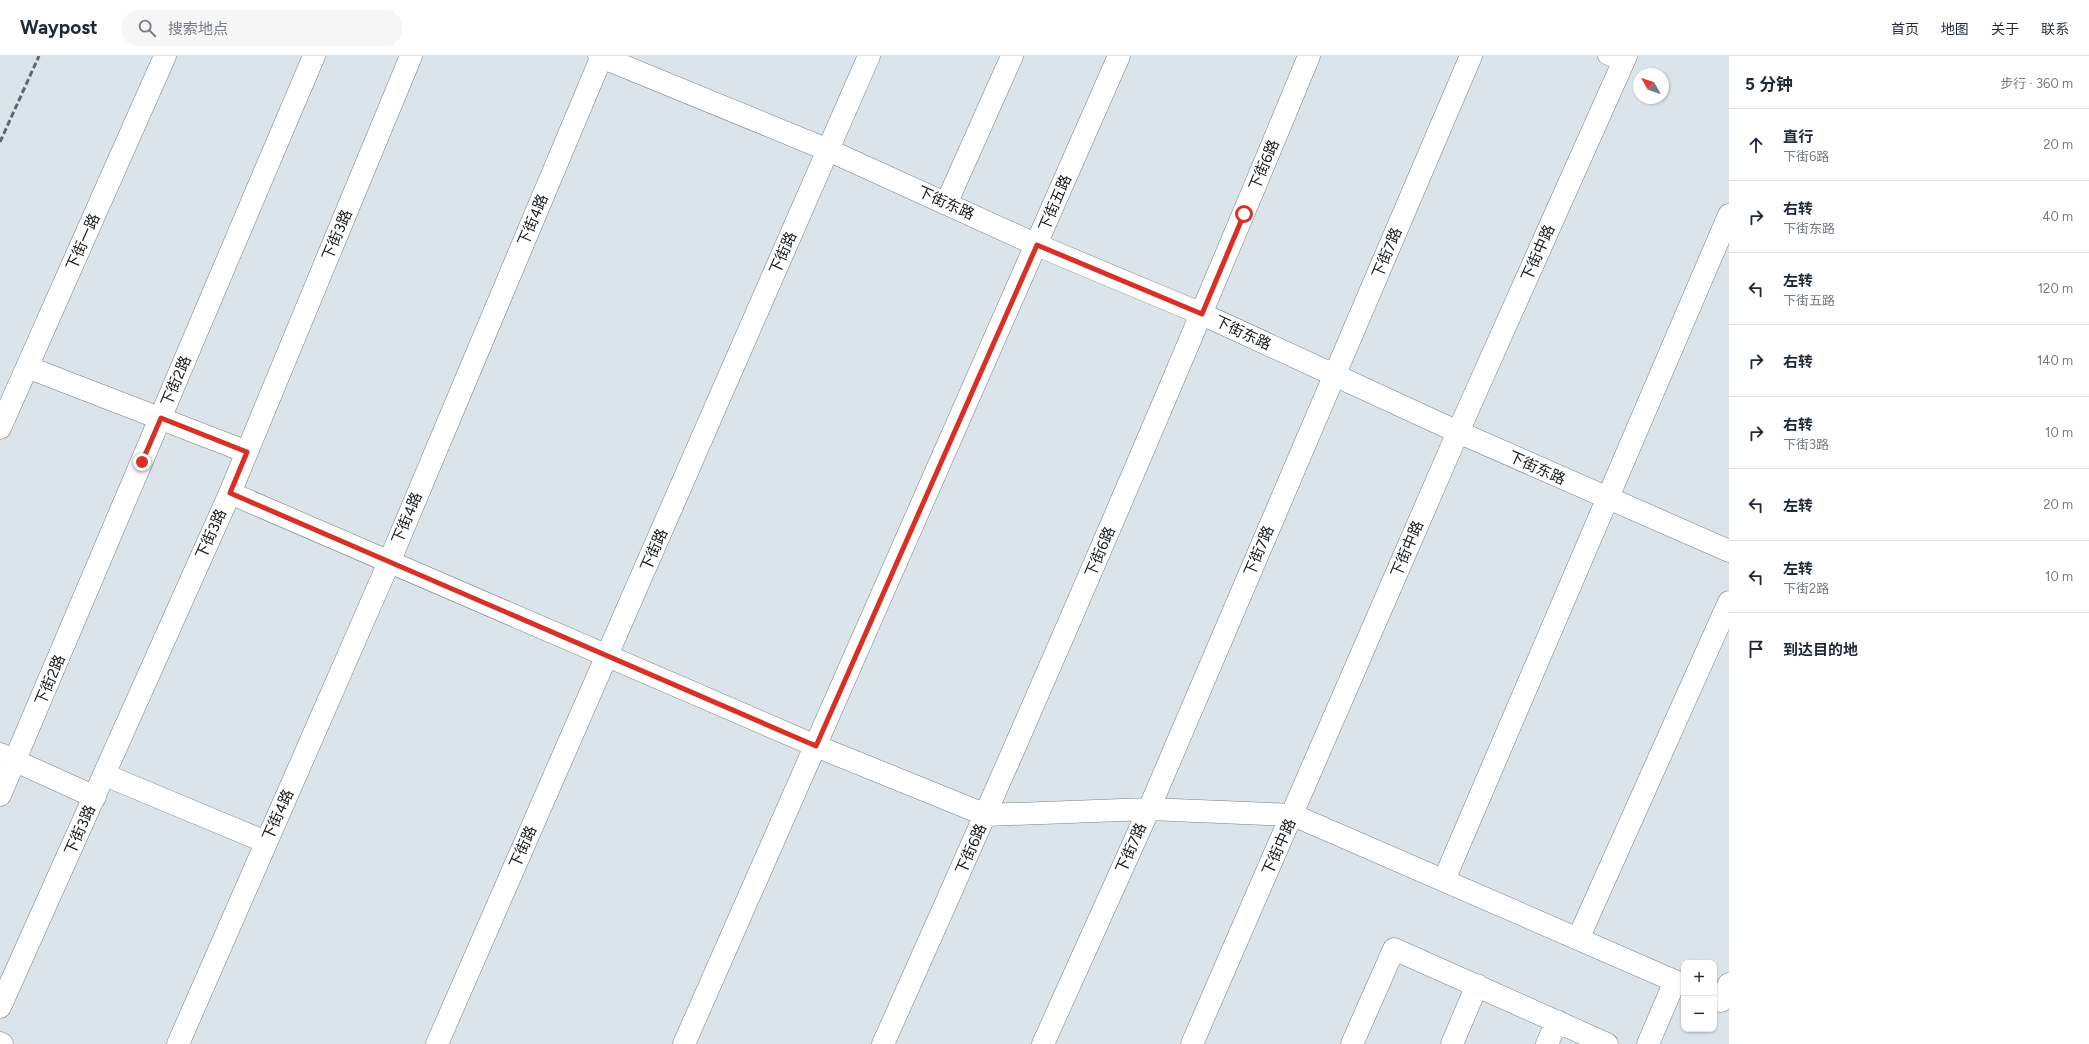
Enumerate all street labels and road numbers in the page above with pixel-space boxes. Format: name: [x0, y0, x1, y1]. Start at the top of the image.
street label: 下街6路: [1245, 137, 1283, 193]
street label: 下街五路: [1035, 172, 1075, 234]
street label: 下街东路: [915, 183, 977, 223]
street label: 下街4路: [514, 191, 552, 249]
street label: 下街3路: [318, 207, 356, 263]
street label: 下街一路: [63, 211, 103, 273]
street label: 下街中路: [1518, 222, 1558, 284]
street label: 下街7路: [1368, 225, 1406, 281]
street label: 下街路: [766, 229, 800, 277]
street label: 下街东路: [1212, 312, 1274, 354]
street label: 下街2路: [157, 353, 195, 409]
street label: 下街东路: [1506, 448, 1568, 488]
street label: 下街4路: [388, 489, 426, 547]
street label: 下街3路: [192, 506, 230, 562]
street label: 下街中路: [1387, 518, 1427, 580]
street label: 下街7路: [1240, 523, 1278, 579]
street label: 下街6路: [1081, 524, 1119, 580]
street label: 下街路: [637, 526, 671, 574]
street label: 下街2路: [31, 652, 69, 708]
street label: 下街4路: [259, 787, 297, 843]
street label: 下街3路: [61, 802, 99, 858]
street label: 下街中路: [1259, 816, 1299, 878]
street label: 下街7路: [1112, 820, 1150, 876]
street label: 下街6路: [952, 821, 990, 877]
street label: 下街路: [506, 823, 540, 871]

